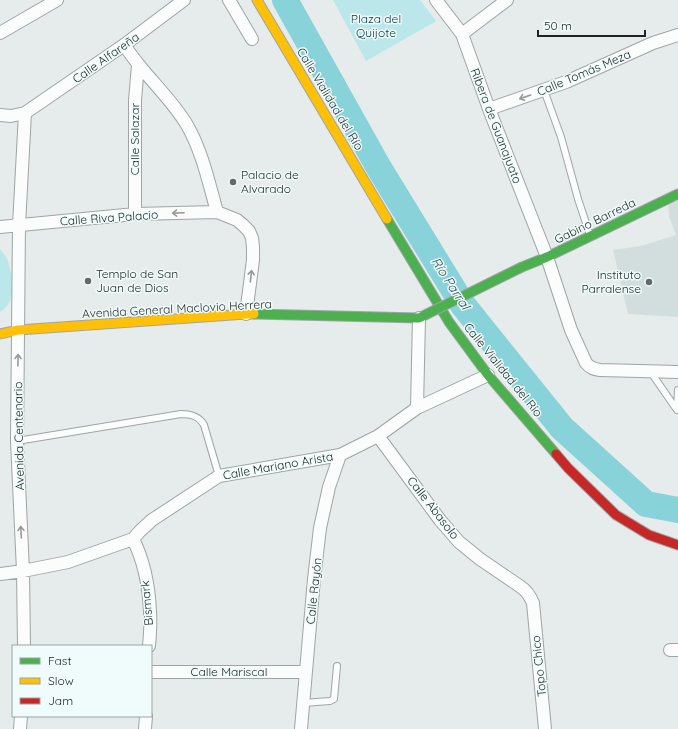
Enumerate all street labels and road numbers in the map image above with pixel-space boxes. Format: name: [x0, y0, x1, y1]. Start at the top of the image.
street label: Calle Alfareña: [69, 29, 142, 86]
street label: Calle Vialidad del Río: [294, 45, 367, 153]
street label: Calle Tomás Meza: [535, 46, 633, 99]
street label: Ribera de Guanajuato: [468, 66, 525, 186]
street label: Calle Salazar: [127, 103, 142, 175]
street label: Gabino Barreda: [552, 194, 638, 247]
street label: Calle Riva Palacio: [59, 207, 159, 228]
street label: Avenida General Maclovio Herrera: [82, 296, 272, 321]
street label: Calle Vialidad del Río: [461, 320, 546, 420]
street label: Avenida Centenario: [10, 381, 27, 491]
street label: Calle Mariano Arista: [222, 448, 334, 483]
street label: Calle Abasolo: [404, 473, 463, 542]
street label: Calle Rayón: [303, 557, 324, 625]
street label: Bismark: [137, 580, 156, 626]
street label: Topo Chico: [528, 635, 549, 697]
street label: Calle Mariscal: [191, 664, 267, 679]

